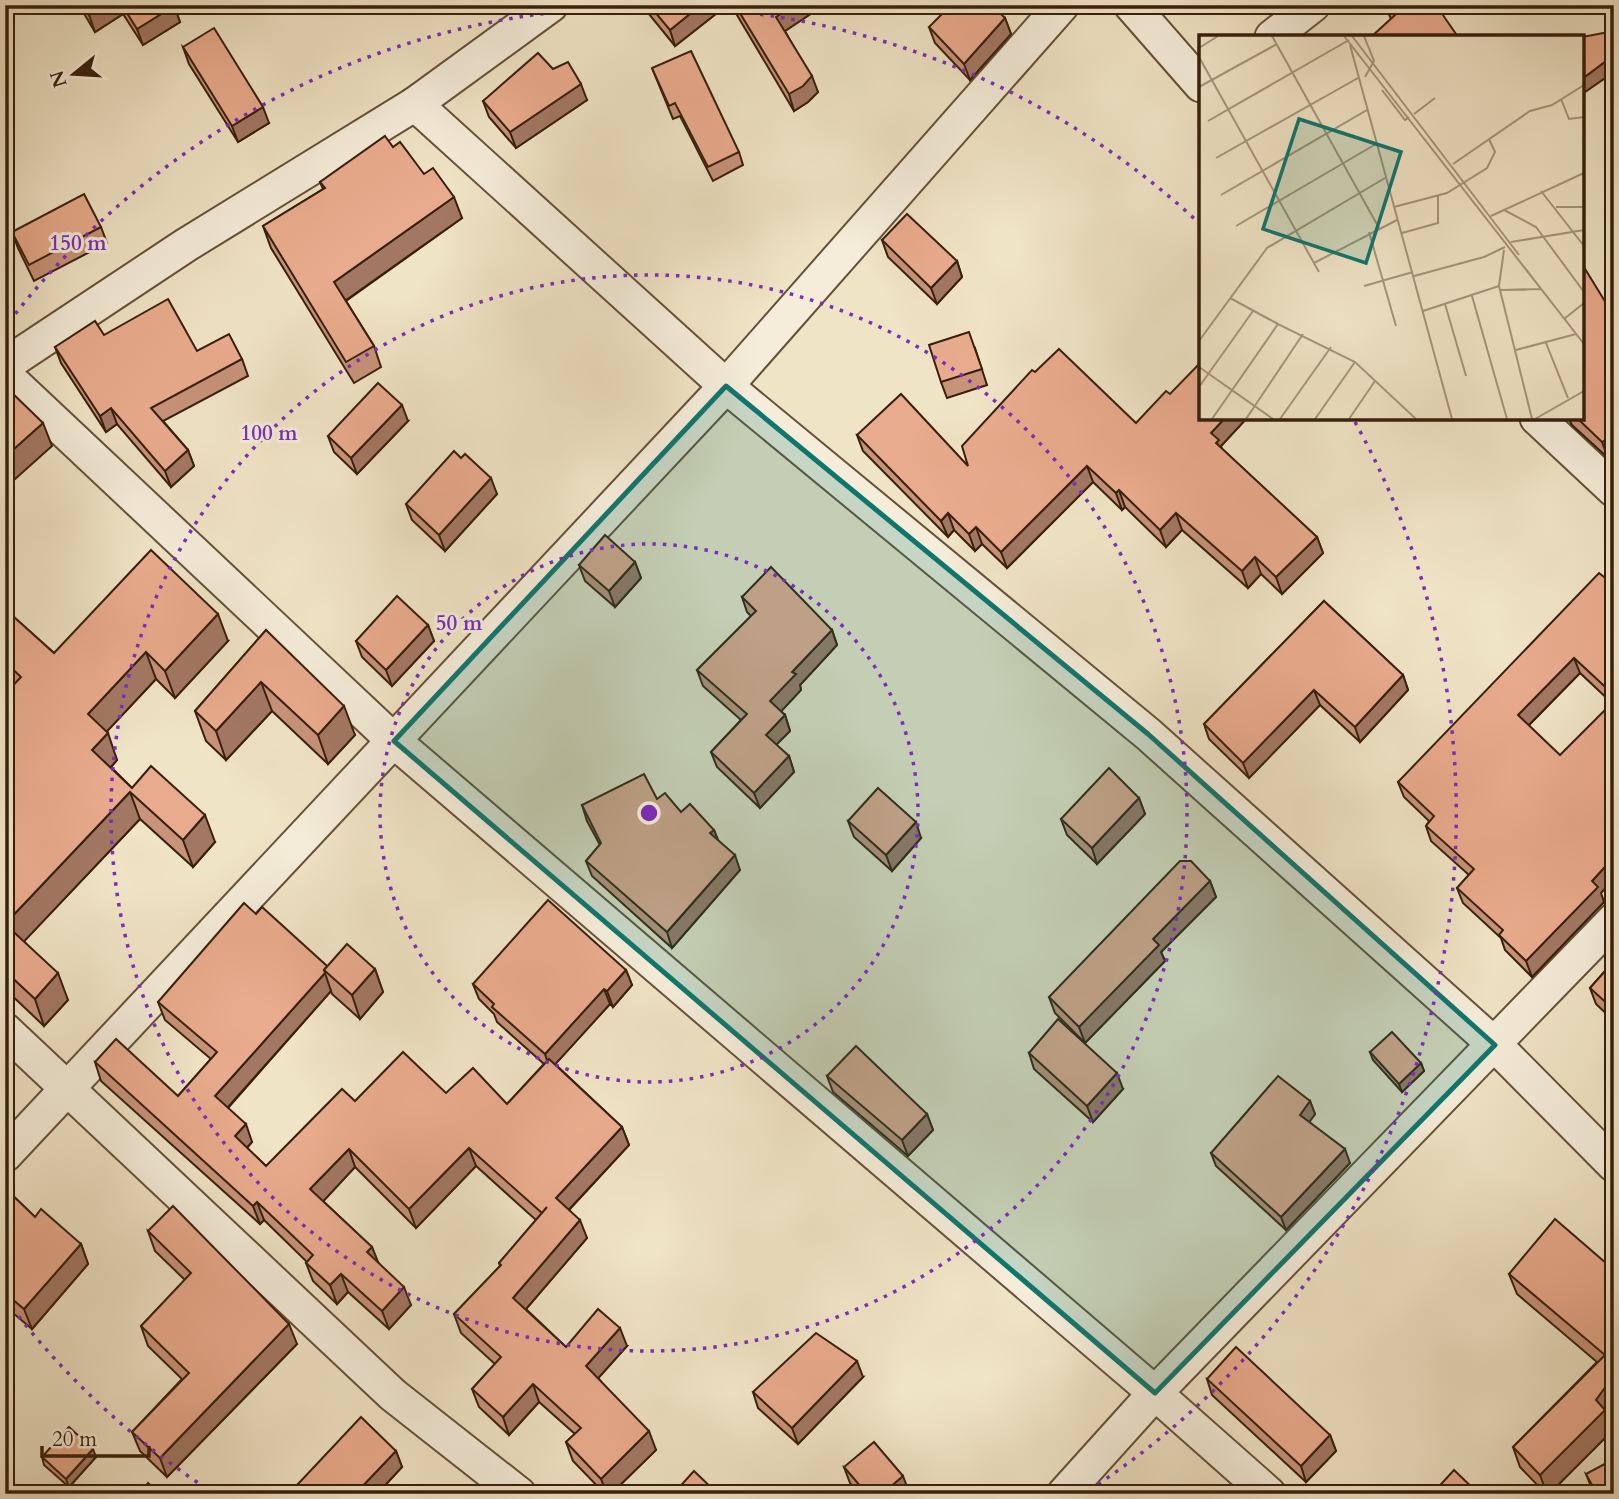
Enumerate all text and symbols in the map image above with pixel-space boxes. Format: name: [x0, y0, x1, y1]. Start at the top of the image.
inset map: [1199, 35, 1584, 420]
north arrow: [38, 38, 108, 108]
text: N: [44, 67, 74, 91]
text: 150 m: [49, 229, 107, 258]
text: 100 m: [240, 419, 298, 448]
text: 50 m: [436, 609, 483, 638]
centre of rings: [637, 801, 661, 825]
scale bar: [42, 1415, 149, 1459]
text: 20 m: [52, 1425, 97, 1454]

